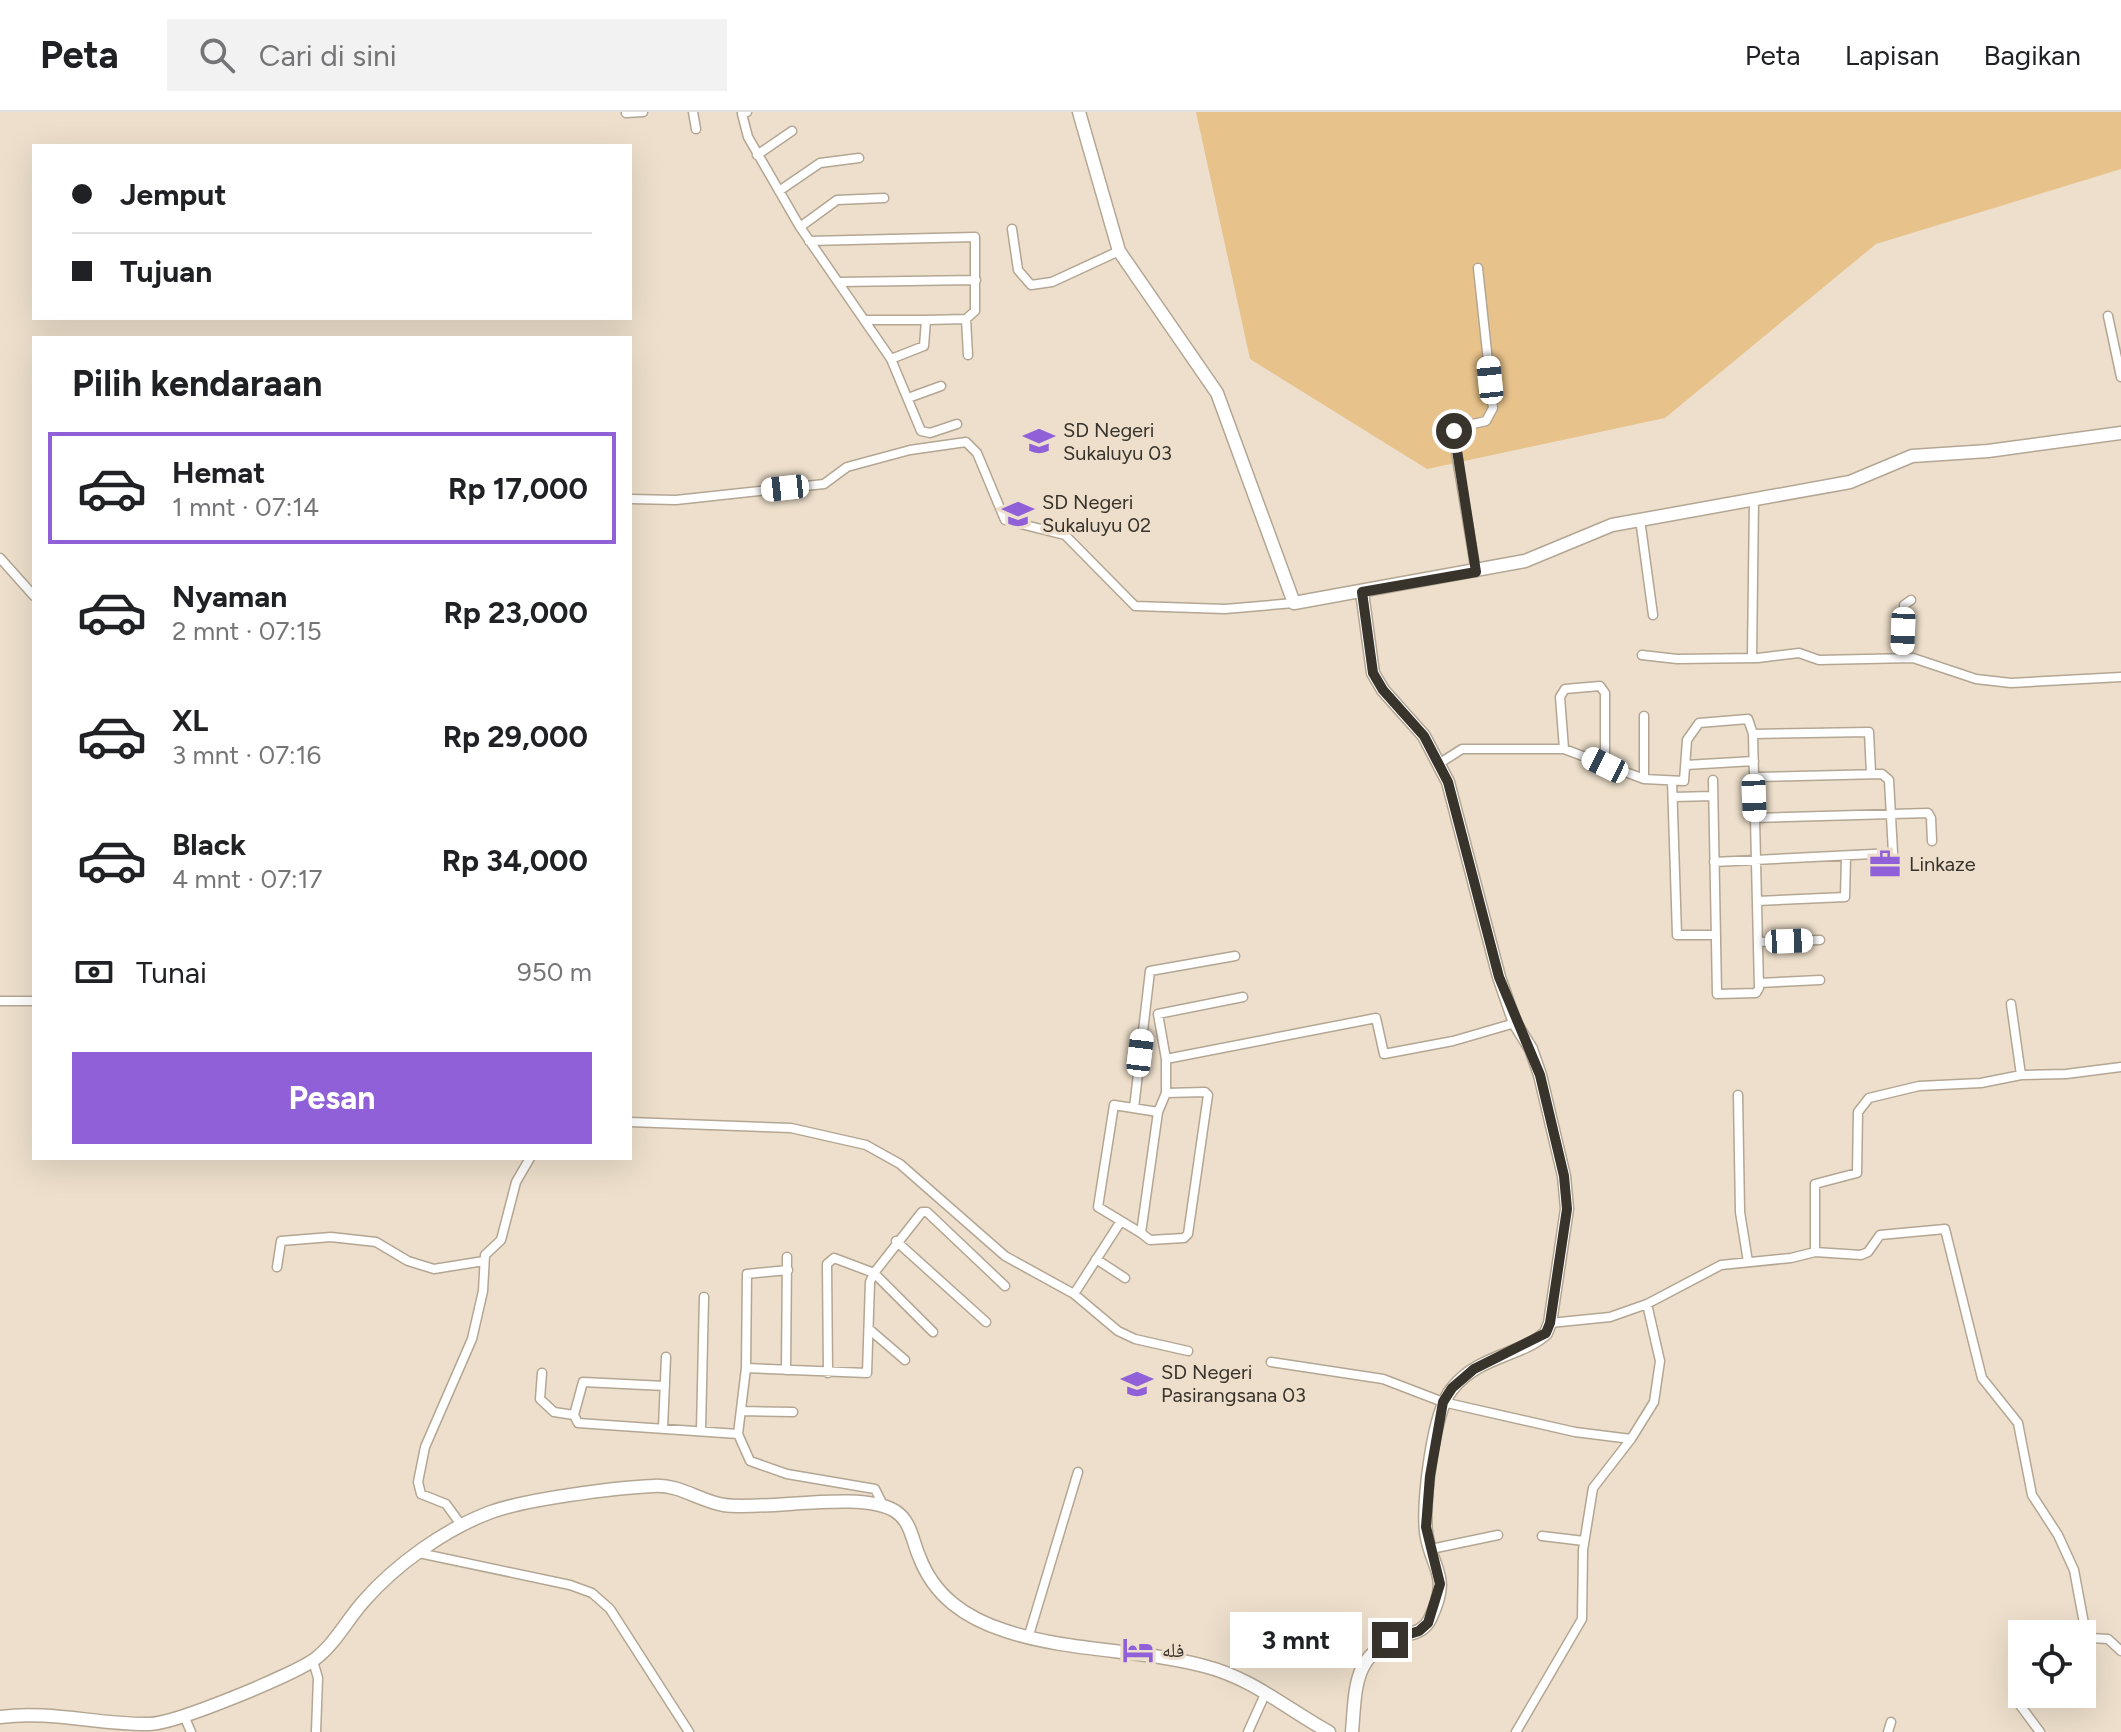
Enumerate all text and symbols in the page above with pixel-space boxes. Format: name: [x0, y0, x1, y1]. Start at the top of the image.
search box: [167, 19, 727, 91]
text: Peta: [40, 32, 119, 78]
icon: search: [195, 33, 239, 77]
text: Cari di sini: [259, 37, 397, 74]
text: Peta: [1745, 38, 1801, 72]
text: Lapisan: [1845, 38, 1939, 72]
text: Bagikan: [1983, 38, 2081, 72]
text: Jemput: [120, 176, 226, 213]
text: Tujuan: [120, 253, 212, 290]
car: [1476, 355, 1504, 405]
text: Pilih kendaraan: [72, 362, 322, 405]
route start: [1436, 413, 1472, 449]
place label: SD Negeri Sukaluyu 03: [1063, 418, 1172, 465]
school or university icon: SD Negeri Sukaluyu 03: [1022, 424, 1056, 458]
icon: car: [76, 452, 148, 524]
text: Hemat: [172, 454, 265, 491]
text: Rp 17,000: [448, 470, 588, 507]
car: [760, 474, 810, 502]
place label: SD Negeri Sukaluyu 02: [1042, 490, 1151, 537]
text: 1 mnt · 07:14: [172, 491, 319, 523]
school or university icon: SD Negeri Sukaluyu 02: [1001, 497, 1035, 531]
icon: car: [76, 576, 148, 648]
text: Nyaman: [172, 578, 287, 615]
text: Rp 23,000: [443, 594, 588, 631]
car: [1890, 607, 1916, 655]
text: 2 mnt · 07:15: [172, 615, 322, 647]
icon: car: [76, 700, 148, 772]
text: XL: [172, 702, 208, 739]
text: Rp 29,000: [443, 718, 588, 755]
text: 3 mnt · 07:16: [172, 739, 321, 771]
car: [1578, 744, 1632, 786]
car: [1741, 774, 1767, 822]
icon: car: [76, 824, 148, 896]
text: Black: [172, 826, 246, 863]
text: Rp 34,000: [442, 842, 588, 879]
office icon: Linkaze: [1868, 847, 1902, 881]
place label: Linkaze: [1909, 852, 1976, 876]
text: 4 mnt · 07:17: [172, 863, 322, 895]
car: [1765, 928, 1813, 954]
icon: cash: [72, 950, 116, 994]
text: Tunai: [136, 954, 207, 991]
text: 950 m: [517, 956, 592, 988]
car: [1125, 1028, 1155, 1078]
button: Pesan: [72, 1052, 592, 1144]
place label: SD Negeri Pasirangsana 03: [1161, 1360, 1306, 1407]
school or university icon: SD Negeri Pasirangsana 03: [1120, 1367, 1154, 1401]
callout: 3 mnt: [1230, 1612, 1362, 1668]
map controls: [2008, 1620, 2096, 1708]
button: locate: [2008, 1620, 2096, 1708]
route end: [1372, 1622, 1408, 1658]
text: 3 mnt: [1262, 1624, 1330, 1656]
hotel icon: فله: [1121, 1633, 1155, 1667]
place label: فله: [1162, 1638, 1184, 1662]

